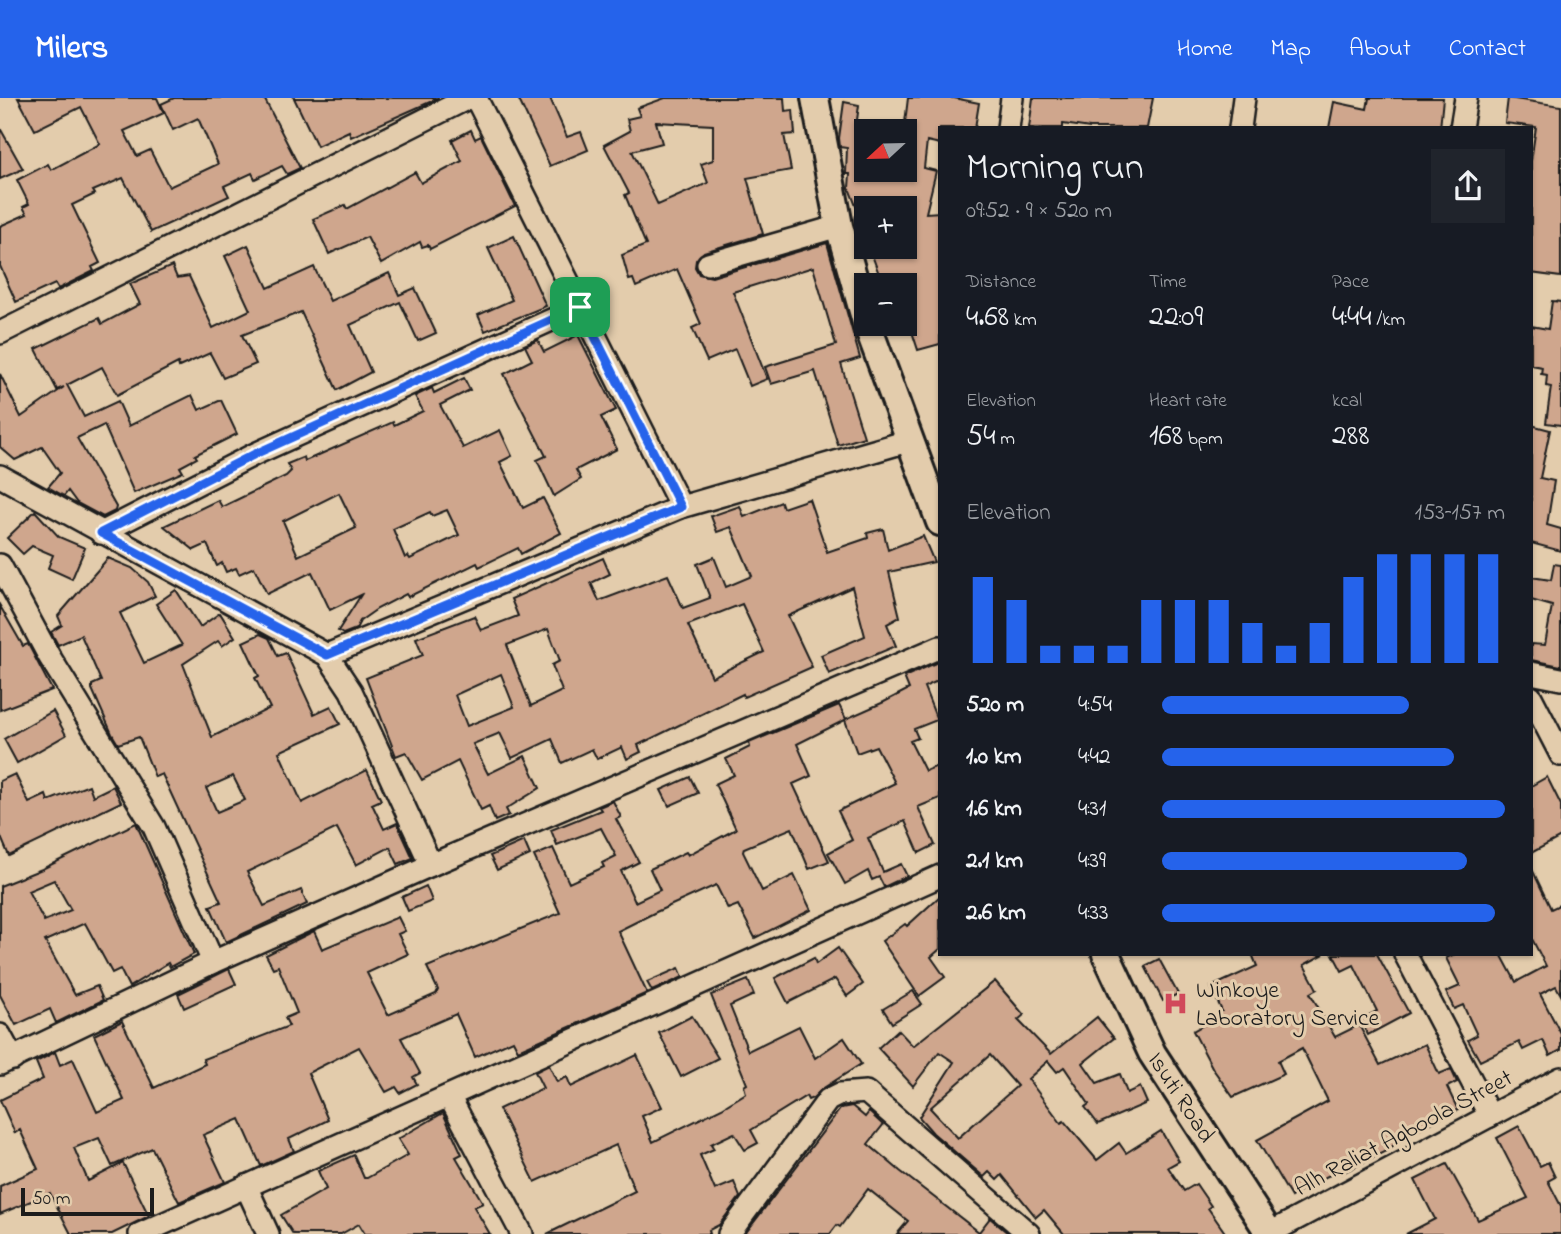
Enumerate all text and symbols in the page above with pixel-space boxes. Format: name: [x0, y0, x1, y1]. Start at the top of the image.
text: Milers: [35, 25, 108, 73]
text: Home: [1177, 32, 1233, 67]
text: Map: [1271, 32, 1311, 67]
text: About: [1349, 32, 1411, 67]
text: Contact: [1449, 32, 1526, 67]
north arrow: [854, 119, 917, 182]
map controls: [854, 119, 917, 336]
text: Morning run: [966, 141, 1144, 197]
button: share: [1431, 149, 1505, 223]
text: 09:52 · 9 × 520 m: [966, 195, 1112, 228]
button: +: [854, 196, 917, 259]
text: Distance: [966, 269, 1036, 296]
text: Time: [1149, 269, 1187, 296]
text: Pace: [1332, 269, 1369, 296]
button: −: [854, 273, 917, 336]
pin: [550, 277, 610, 337]
icon: arrive: [561, 288, 599, 326]
text: 4.68: [966, 296, 1009, 340]
text: 22:09: [1149, 296, 1203, 340]
text: 4:44: [1332, 296, 1372, 340]
text: km: [1009, 307, 1037, 334]
text: /km: [1372, 307, 1405, 334]
text: Elevation: [966, 388, 1036, 415]
text: Heart rate: [1149, 388, 1227, 415]
text: kcal: [1332, 388, 1362, 415]
text: 54: [966, 415, 996, 459]
text: 168: [1149, 415, 1183, 459]
text: 288: [1332, 415, 1369, 459]
text: m: [996, 426, 1015, 453]
text: bpm: [1183, 426, 1223, 453]
text: Elevation: [966, 497, 1051, 530]
text: 153–157 m: [1415, 497, 1505, 530]
text: 520 m: [966, 689, 1024, 722]
text: 4:54: [1078, 689, 1112, 722]
text: 1.0 km: [966, 741, 1022, 774]
text: 4:42: [1078, 741, 1110, 774]
text: 1.6 km: [966, 793, 1022, 826]
text: 4:31: [1078, 793, 1106, 826]
text: 2.1 km: [966, 845, 1023, 878]
text: 4:39: [1078, 845, 1106, 878]
text: 2.6 km: [966, 897, 1026, 930]
text: 4:33: [1078, 897, 1108, 930]
place label: Winkoye Laboratory Service: [1196, 974, 1380, 1038]
hospital icon: Winkoye Laboratory Service: [1162, 989, 1190, 1017]
street label: Isuti Road: [1137, 1046, 1223, 1151]
street label: Alh Raliat Agboola Street: [1289, 1062, 1520, 1207]
scale bar: [21, 1185, 154, 1217]
text: 50 m: [32, 1186, 71, 1213]

